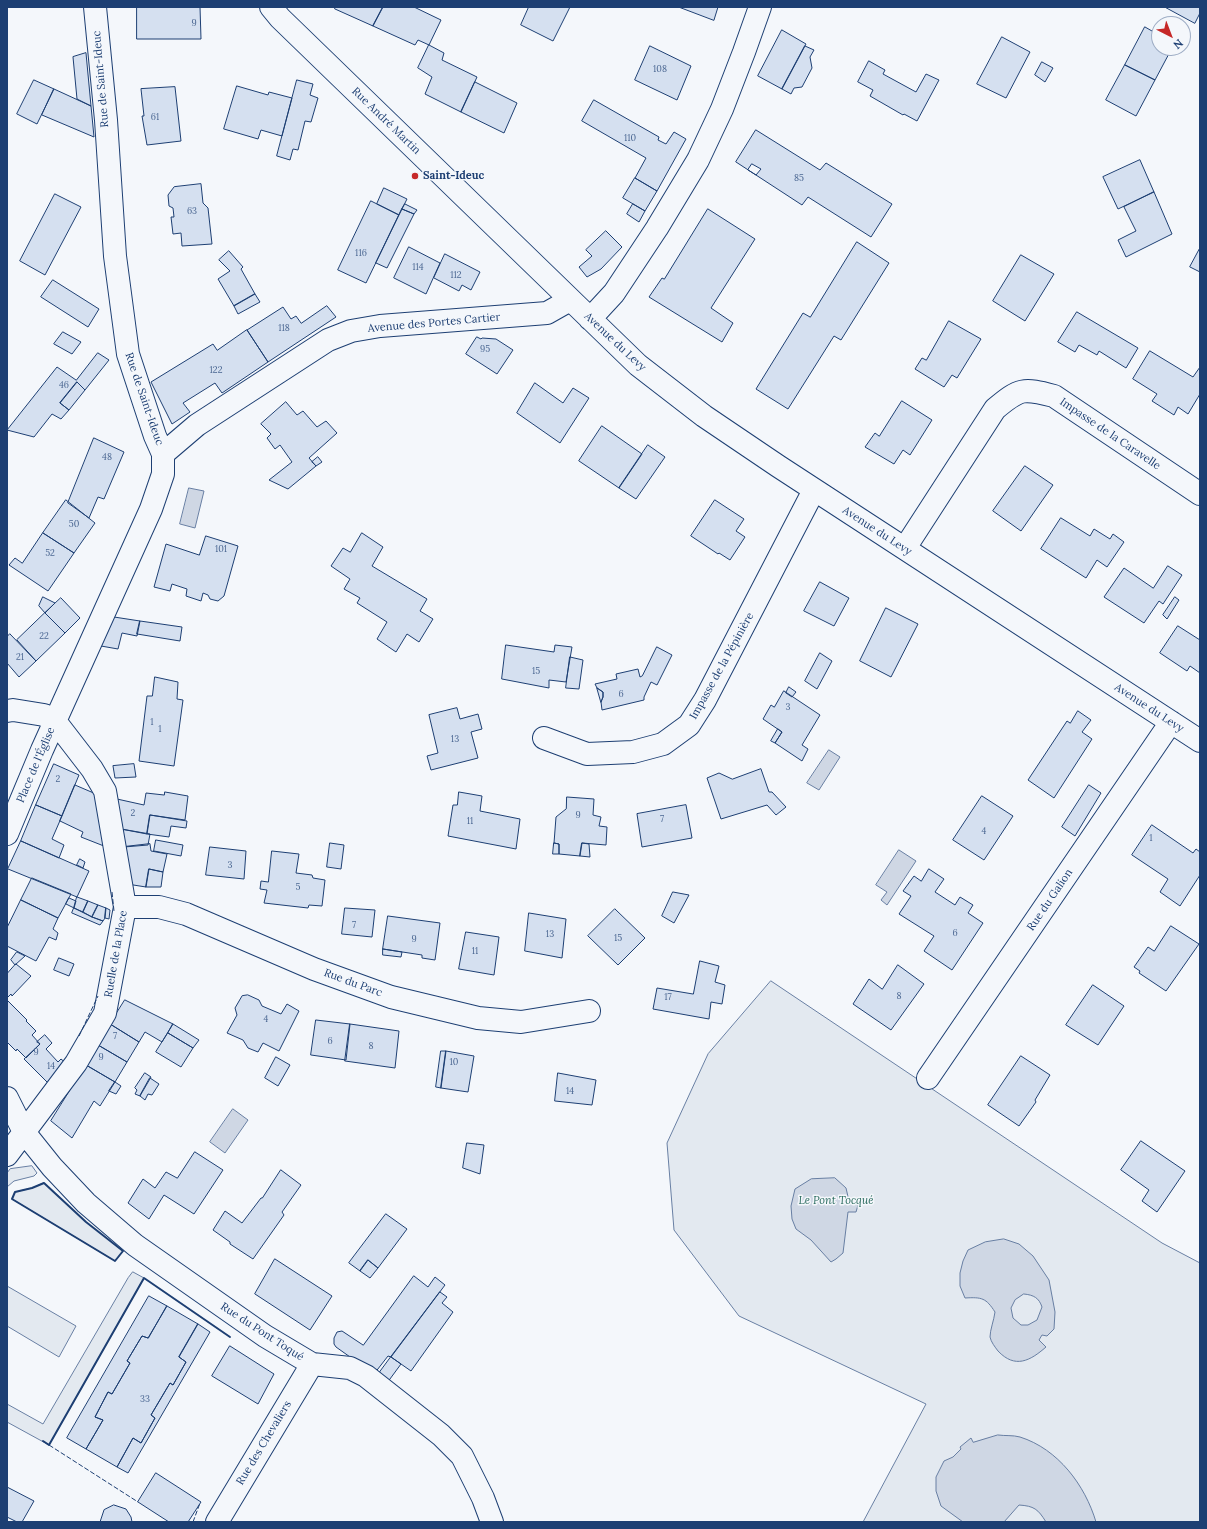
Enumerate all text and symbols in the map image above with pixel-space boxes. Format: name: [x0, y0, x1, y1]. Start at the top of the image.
north arrow: [1151, 16, 1191, 56]
house number: 9: [191, 18, 197, 28]
street label: Rue de Saint-Ideuc: [90, 30, 112, 128]
text: N: [1171, 36, 1186, 52]
house number: 108: [653, 64, 667, 74]
street label: Rue André Martin: [349, 85, 423, 157]
house number: 61: [151, 112, 159, 122]
house number: 110: [624, 133, 636, 143]
place label: Saint-Ideuc: [423, 169, 484, 183]
marker: Saint-Ideuc: [410, 171, 420, 181]
house number: 85: [794, 173, 804, 183]
house number: 63: [187, 206, 197, 216]
house number: 116: [355, 248, 367, 258]
house number: 114: [412, 262, 424, 272]
house number: 112: [450, 270, 462, 280]
street label: Avenue du Levy: [581, 310, 649, 374]
street label: Avenue des Portes Cartier: [367, 311, 501, 335]
house number: 118: [278, 323, 290, 333]
house number: 95: [480, 344, 490, 354]
street label: Rue de Saint-Ideuc: [122, 351, 166, 447]
house number: 122: [210, 365, 222, 375]
house number: 46: [59, 380, 69, 390]
street label: Impasse de la Caravelle: [1057, 395, 1163, 473]
house number: 48: [102, 452, 112, 462]
street label: Avenue du Levy: [840, 504, 914, 558]
house number: 50: [69, 519, 79, 529]
house number: 101: [215, 544, 227, 554]
house number: 52: [45, 548, 55, 558]
street label: Impasse de la Pépinière: [687, 610, 757, 722]
house number: 22: [39, 631, 49, 641]
house number: 21: [16, 652, 24, 662]
house number: 15: [532, 666, 540, 676]
street label: Avenue du Levy: [1112, 681, 1186, 735]
house number: 6: [618, 689, 624, 699]
house number: 3: [785, 702, 791, 712]
house number: 1: [150, 717, 154, 727]
house number: 1: [158, 724, 162, 734]
street label: Place de l'Église: [14, 725, 58, 805]
house number: 13: [451, 734, 459, 744]
house number: 2: [56, 774, 60, 784]
house number: 2: [131, 808, 135, 818]
house number: 9: [575, 810, 581, 820]
house number: 7: [660, 814, 664, 824]
house number: 11: [467, 816, 473, 826]
house number: 4: [982, 826, 986, 836]
house number: 1: [1149, 833, 1153, 843]
house number: 3: [227, 860, 233, 870]
street label: Rue du Galion: [1025, 867, 1075, 933]
house number: 5: [296, 882, 300, 892]
street label: Ruelle de la Place: [102, 909, 130, 999]
house number: 7: [352, 920, 356, 930]
house number: 6: [952, 928, 958, 938]
house number: 13: [546, 929, 554, 939]
house number: 15: [614, 933, 622, 943]
house number: 9: [411, 934, 417, 944]
house number: 11: [472, 946, 478, 956]
street label: Rue du Parc: [322, 966, 384, 1000]
house number: 8: [896, 991, 902, 1001]
house number: 17: [664, 992, 672, 1002]
house number: 4: [264, 1014, 268, 1024]
house number: 7: [113, 1031, 117, 1041]
house number: 6: [327, 1036, 333, 1046]
house number: 8: [368, 1041, 374, 1051]
house number: 9: [33, 1047, 39, 1057]
house number: 9: [98, 1052, 104, 1062]
house number: 10: [450, 1057, 458, 1067]
house number: 14: [47, 1061, 55, 1071]
house number: 14: [566, 1086, 574, 1096]
park label: Le Pont Tocqué: [798, 1194, 874, 1208]
street label: Rue du Pont Toqué: [218, 1300, 306, 1364]
house number: 33: [140, 1394, 150, 1404]
street label: Rue des Chevaliers: [234, 1398, 294, 1488]

